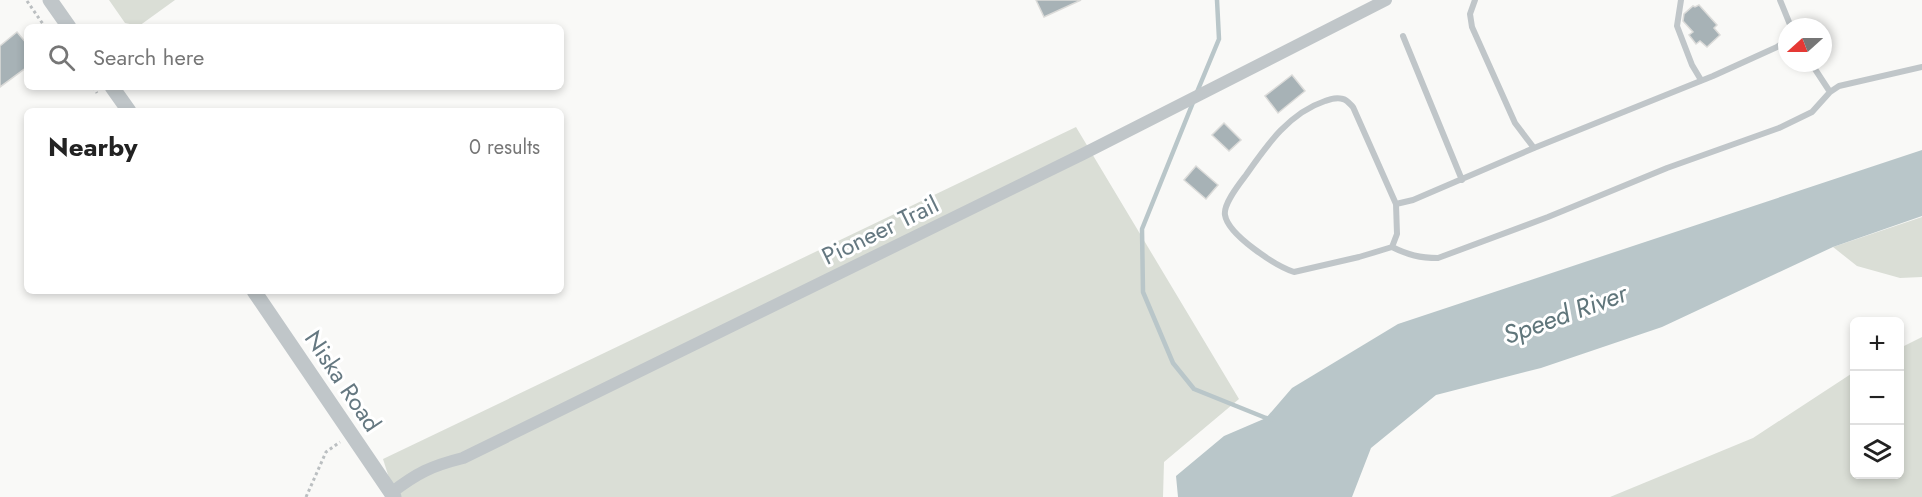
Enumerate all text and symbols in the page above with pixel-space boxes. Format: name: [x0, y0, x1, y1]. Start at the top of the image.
north arrow: [1778, 18, 1832, 72]
search box: [24, 24, 564, 90]
icon: search: [45, 41, 78, 74]
text: Search here: [93, 41, 204, 73]
text: Nearby: [48, 128, 137, 166]
text: 0 results: [469, 133, 540, 162]
street label: Pioneer Trail: [816, 187, 944, 273]
water label: Speed River: [1498, 274, 1634, 354]
map controls: [1850, 317, 1904, 479]
button: +: [1850, 317, 1904, 371]
street label: Niska Road: [296, 323, 390, 439]
button: −: [1850, 371, 1904, 425]
button: layers: [1850, 425, 1904, 479]

